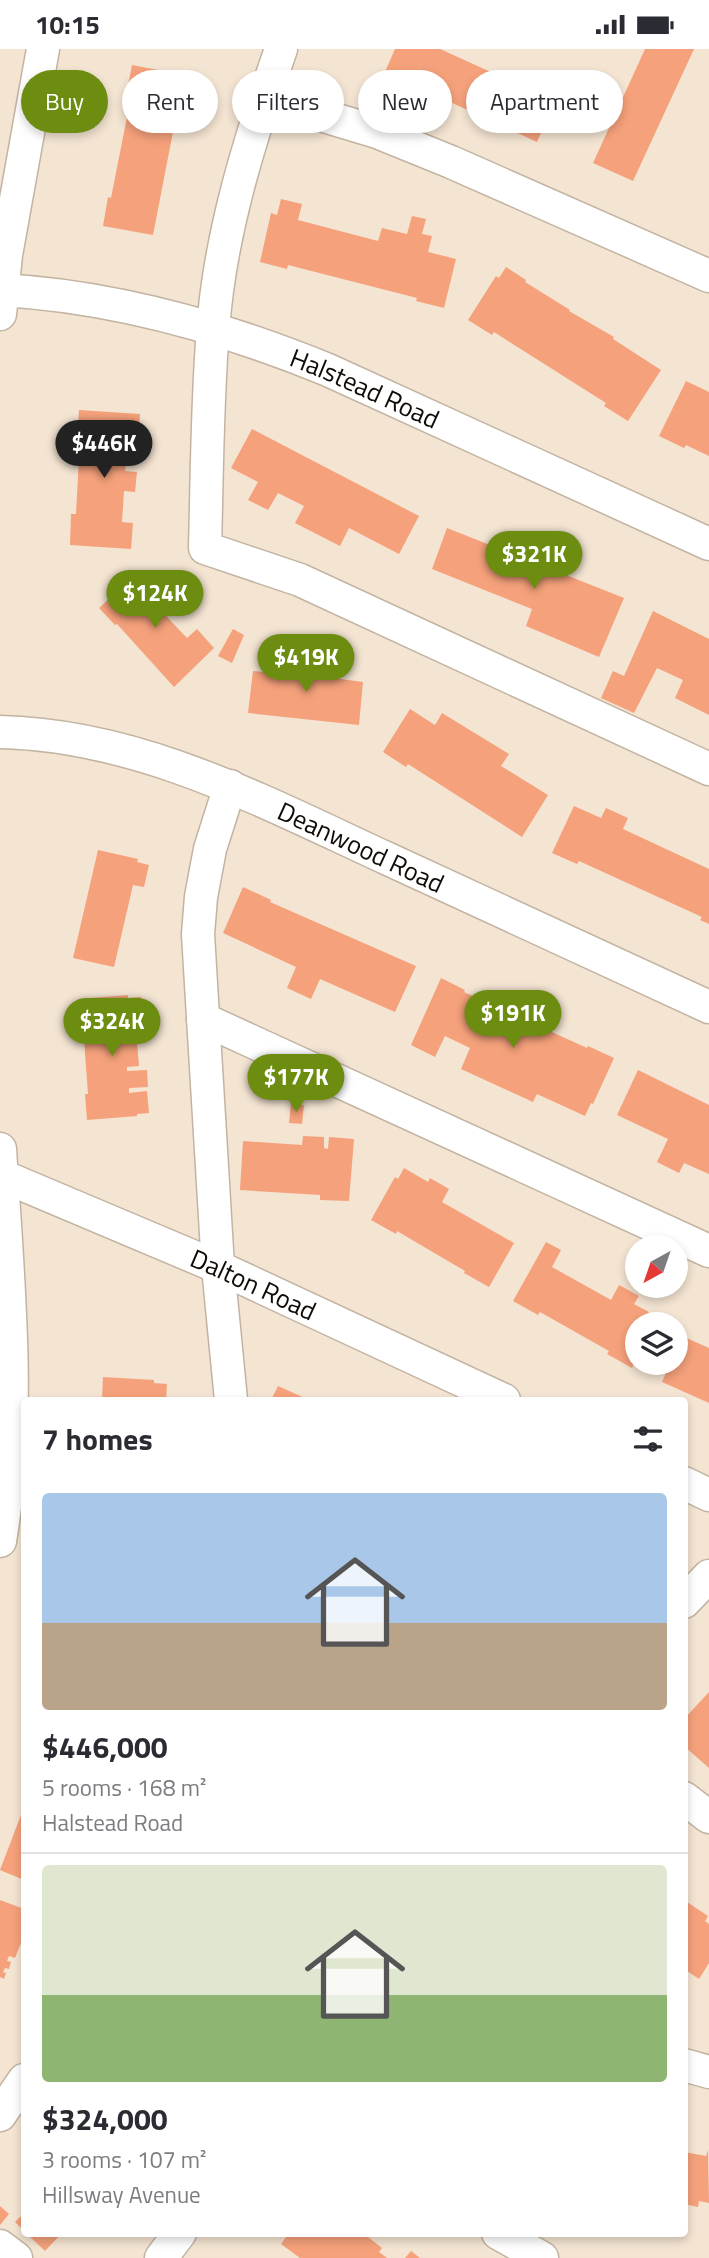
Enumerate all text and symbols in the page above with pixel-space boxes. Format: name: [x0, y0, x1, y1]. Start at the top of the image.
text: 10:15: [35, 5, 100, 44]
chip: Buy: [21, 70, 108, 133]
chip: Rent: [122, 70, 218, 133]
chip: Filters: [232, 70, 344, 133]
chip: New: [358, 70, 452, 133]
chip: Apartment: [466, 70, 623, 133]
street label: Halstead Road: [285, 337, 446, 438]
pin: $446K: [55, 421, 153, 480]
text: $446K: [71, 425, 137, 460]
pin: $321K: [485, 531, 583, 591]
text: $321K: [501, 536, 567, 571]
pin: $124K: [106, 571, 204, 630]
text: $124K: [122, 575, 188, 610]
pin: $419K: [257, 635, 355, 694]
text: $419K: [273, 639, 339, 674]
street label: Deanwood Road: [272, 791, 451, 902]
pin: $191K: [464, 991, 562, 1050]
text: $191K: [480, 995, 546, 1030]
pin: $324K: [63, 999, 161, 1058]
text: $324K: [79, 1003, 145, 1038]
pin: $177K: [247, 1055, 345, 1114]
text: $177K: [263, 1059, 329, 1094]
north arrow: [625, 1235, 688, 1299]
map controls: [625, 1235, 688, 1375]
street label: Dalton Road: [185, 1238, 323, 1330]
button: layers: [625, 1312, 688, 1375]
text: 7 homes: [42, 1416, 153, 1462]
icon: filters: [629, 1420, 667, 1458]
icon: home: [292, 1539, 418, 1665]
text: $446,000: [42, 1724, 168, 1770]
text: 5 rooms · 168 m²: [42, 1770, 206, 1805]
text: Halstead Road: [42, 1805, 183, 1840]
icon: home: [292, 1911, 418, 2037]
text: $324,000: [42, 2096, 168, 2142]
text: 3 rooms · 107 m²: [42, 2142, 206, 2177]
text: Hillsway Avenue: [42, 2177, 201, 2212]

